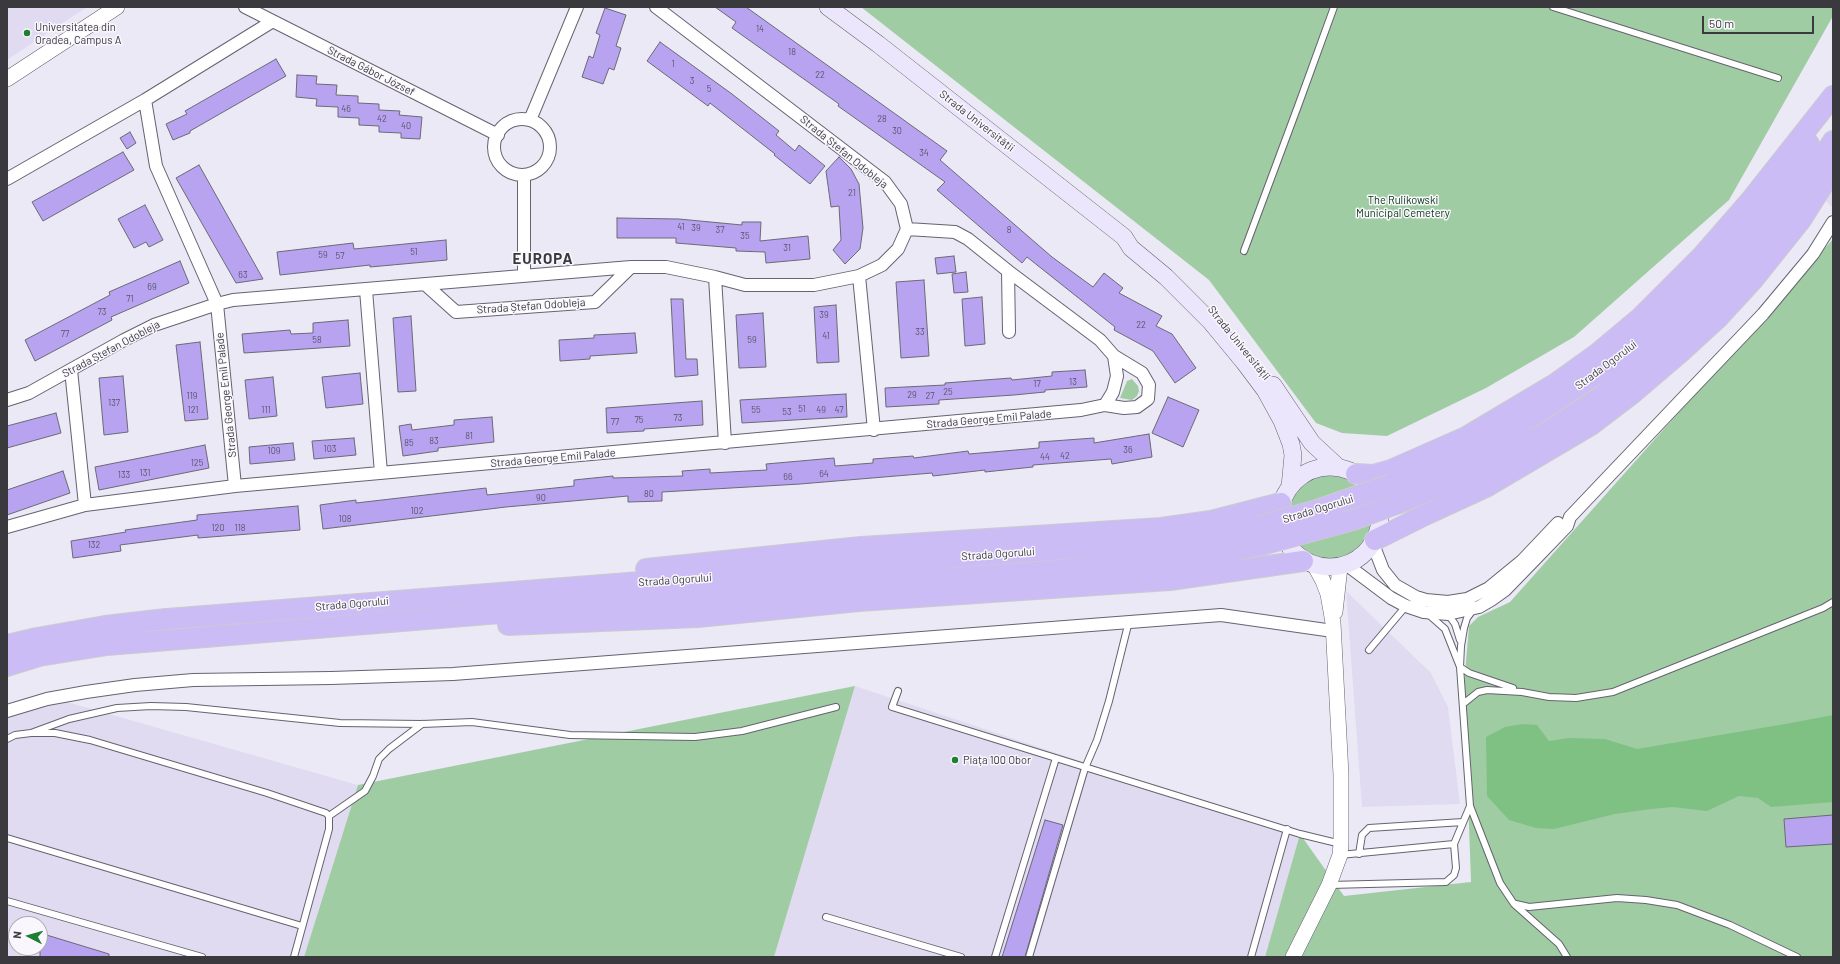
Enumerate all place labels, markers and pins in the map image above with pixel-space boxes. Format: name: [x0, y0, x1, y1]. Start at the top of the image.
place label: Universitatea din Oradea, Campus A: [35, 20, 121, 46]
marker: Universitatea din Oradea, Campus A: [22, 28, 32, 38]
place label: Piața 100 Obor: [963, 753, 1031, 767]
marker: Piața 100 Obor: [950, 755, 960, 765]

